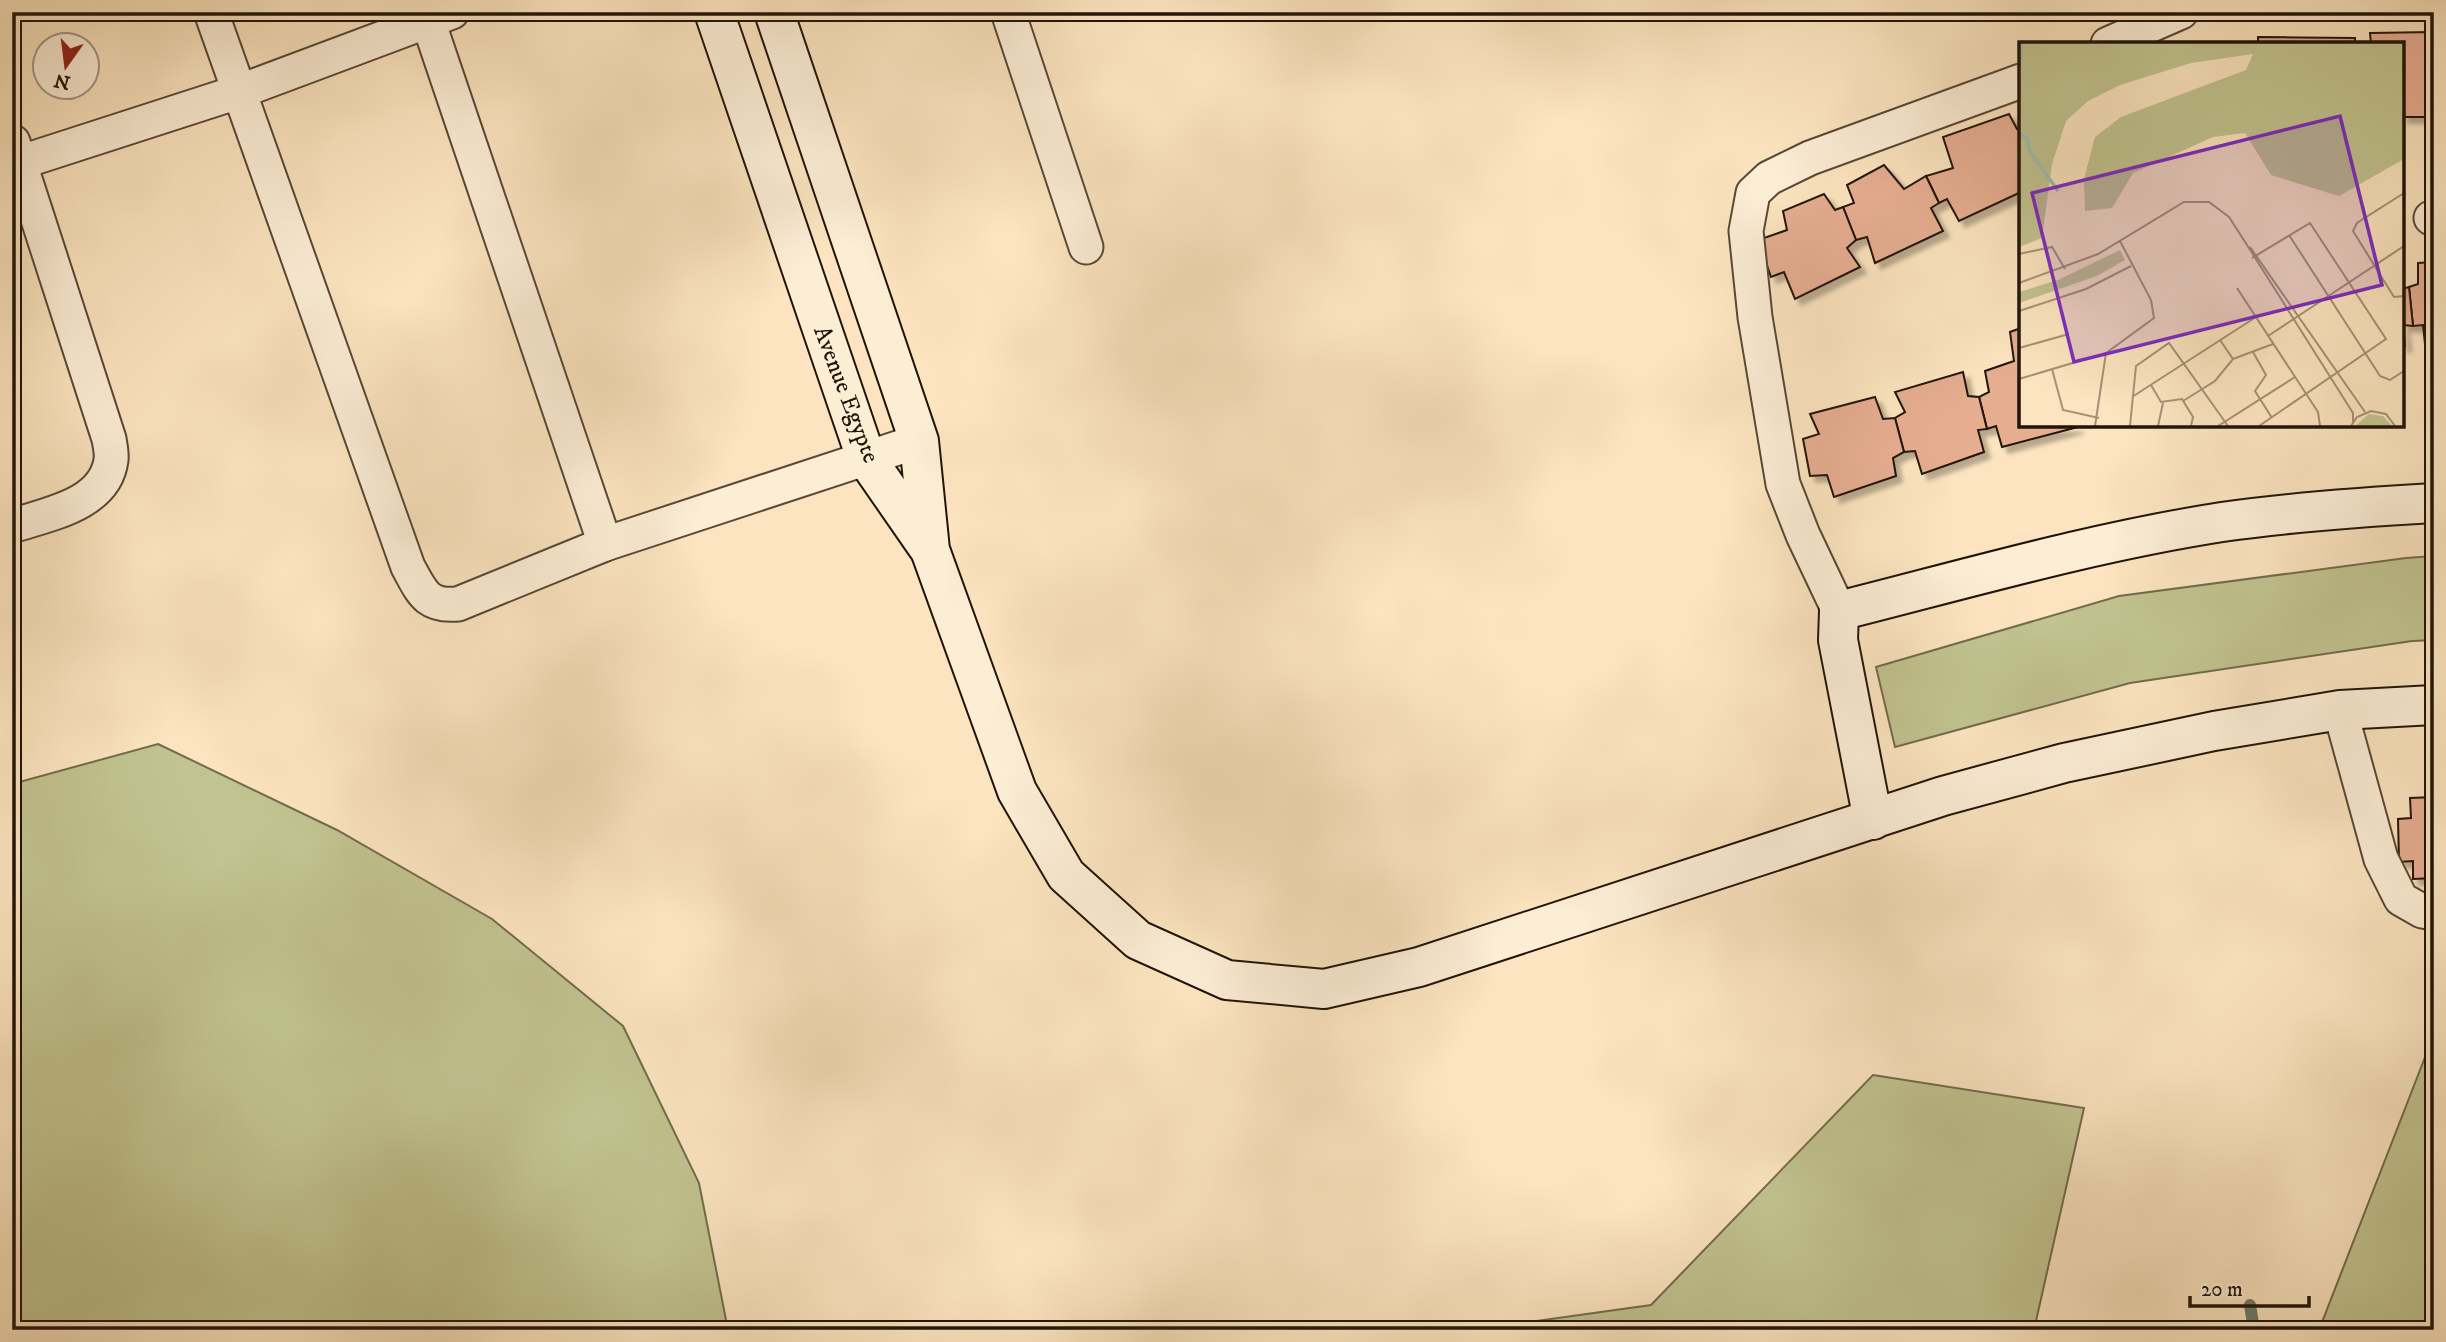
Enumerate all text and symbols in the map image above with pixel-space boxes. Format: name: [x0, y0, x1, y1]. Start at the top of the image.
north arrow: [32, 32, 102, 102]
inset map: [2019, 42, 2404, 427]
text: N: [52, 68, 73, 94]
street label: Avenue Egypte: [806, 322, 886, 467]
scale bar: [2190, 1265, 2310, 1309]
text: 20 m: [2201, 1277, 2243, 1303]

